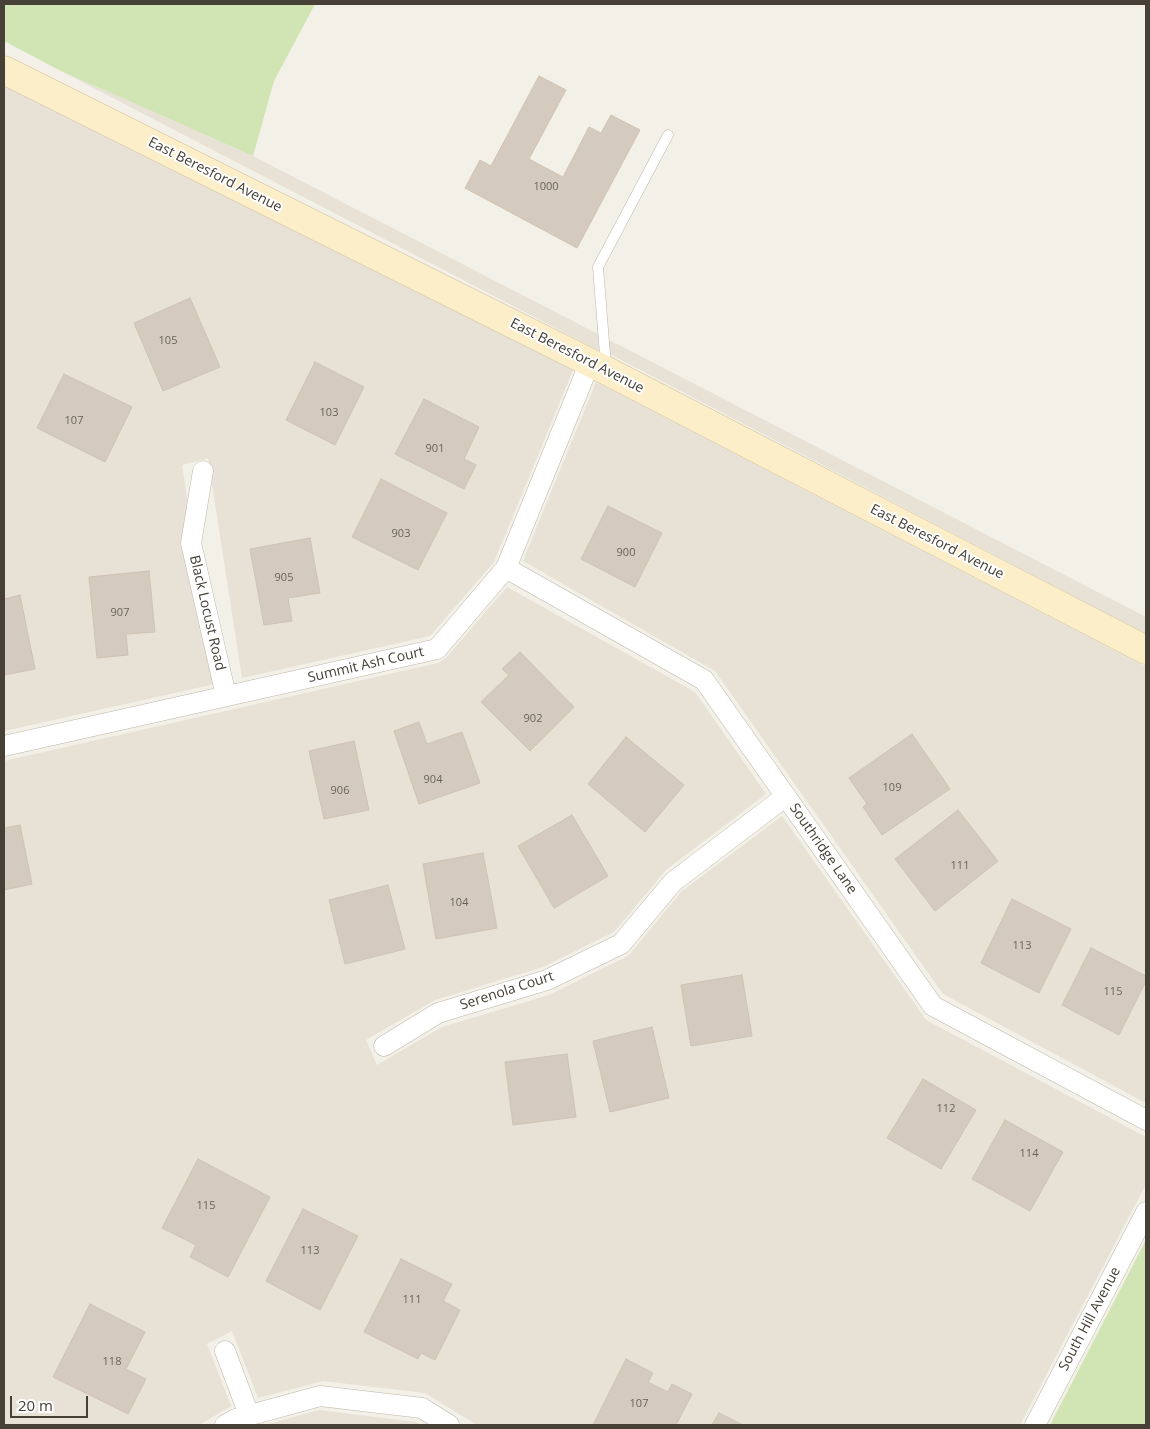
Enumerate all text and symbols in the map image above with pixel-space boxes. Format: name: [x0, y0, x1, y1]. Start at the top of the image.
street label: East Beresford Avenue: [145, 134, 285, 216]
house number: 1000: [533, 180, 559, 194]
street label: East Beresford Avenue: [507, 315, 647, 397]
house number: 105: [159, 334, 177, 348]
house number: 103: [320, 406, 338, 420]
house number: 107: [65, 414, 83, 428]
house number: 901: [426, 442, 444, 456]
street label: East Beresford Avenue: [867, 501, 1007, 583]
house number: 903: [392, 527, 410, 541]
house number: 900: [617, 546, 635, 560]
street label: Black Locust Road: [186, 554, 228, 672]
house number: 905: [275, 571, 293, 585]
house number: 907: [111, 606, 129, 620]
street label: Summit Ash Court: [306, 643, 426, 687]
house number: 902: [524, 712, 542, 726]
house number: 904: [424, 773, 442, 787]
house number: 109: [883, 781, 901, 795]
house number: 906: [331, 784, 349, 798]
street label: Southridge Lane: [786, 800, 860, 898]
house number: 111: [951, 859, 969, 873]
house number: 104: [450, 896, 468, 910]
house number: 113: [1013, 939, 1031, 953]
street label: Serenola Court: [458, 968, 556, 1014]
house number: 115: [1104, 985, 1122, 999]
house number: 112: [937, 1102, 955, 1116]
house number: 114: [1020, 1147, 1038, 1161]
house number: 115: [197, 1199, 215, 1213]
house number: 113: [301, 1244, 319, 1258]
street label: South Hill Avenue: [1056, 1264, 1124, 1374]
house number: 111: [403, 1293, 421, 1307]
house number: 118: [103, 1355, 121, 1369]
scale bar: [12, 1386, 90, 1418]
text: 20 m: [18, 1395, 53, 1415]
house number: 107: [630, 1397, 648, 1411]

